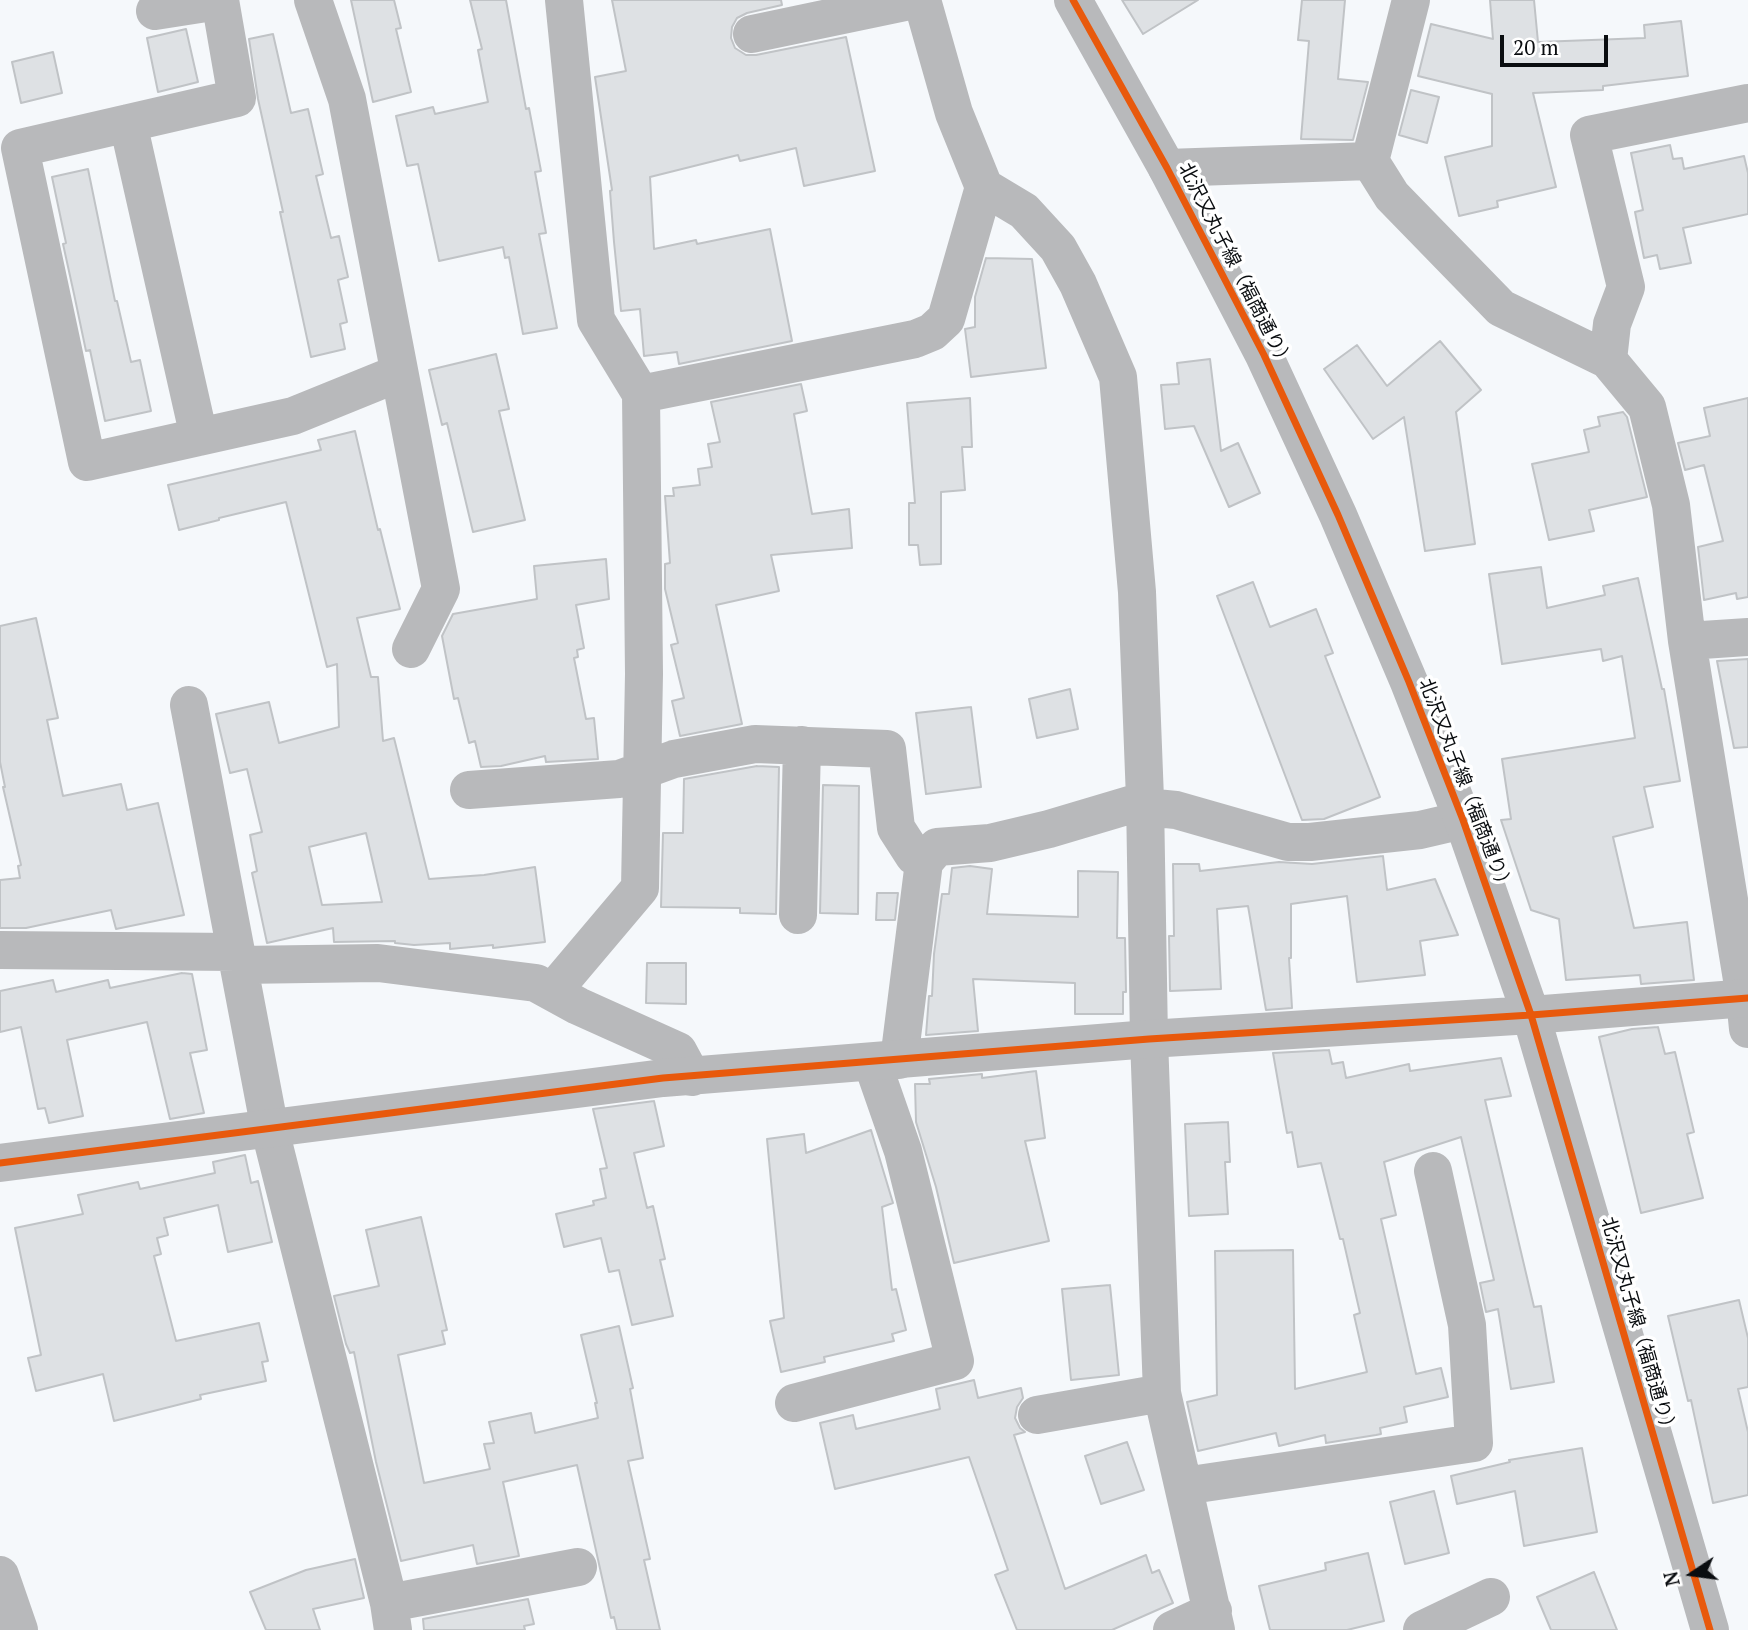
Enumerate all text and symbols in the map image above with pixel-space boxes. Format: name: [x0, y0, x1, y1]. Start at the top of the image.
scale bar: [1503, 21, 1612, 65]
text: 20 m: [1513, 33, 1559, 61]
street label: 北沢又丸子線（福商通り）: [1173, 159, 1297, 373]
street label: 北沢又丸子線（福商通り）: [1414, 675, 1516, 897]
street label: 北沢又丸子線（福商通り）: [1596, 1214, 1680, 1440]
north arrow: [1657, 1539, 1727, 1609]
text: N: [1657, 1569, 1685, 1589]

